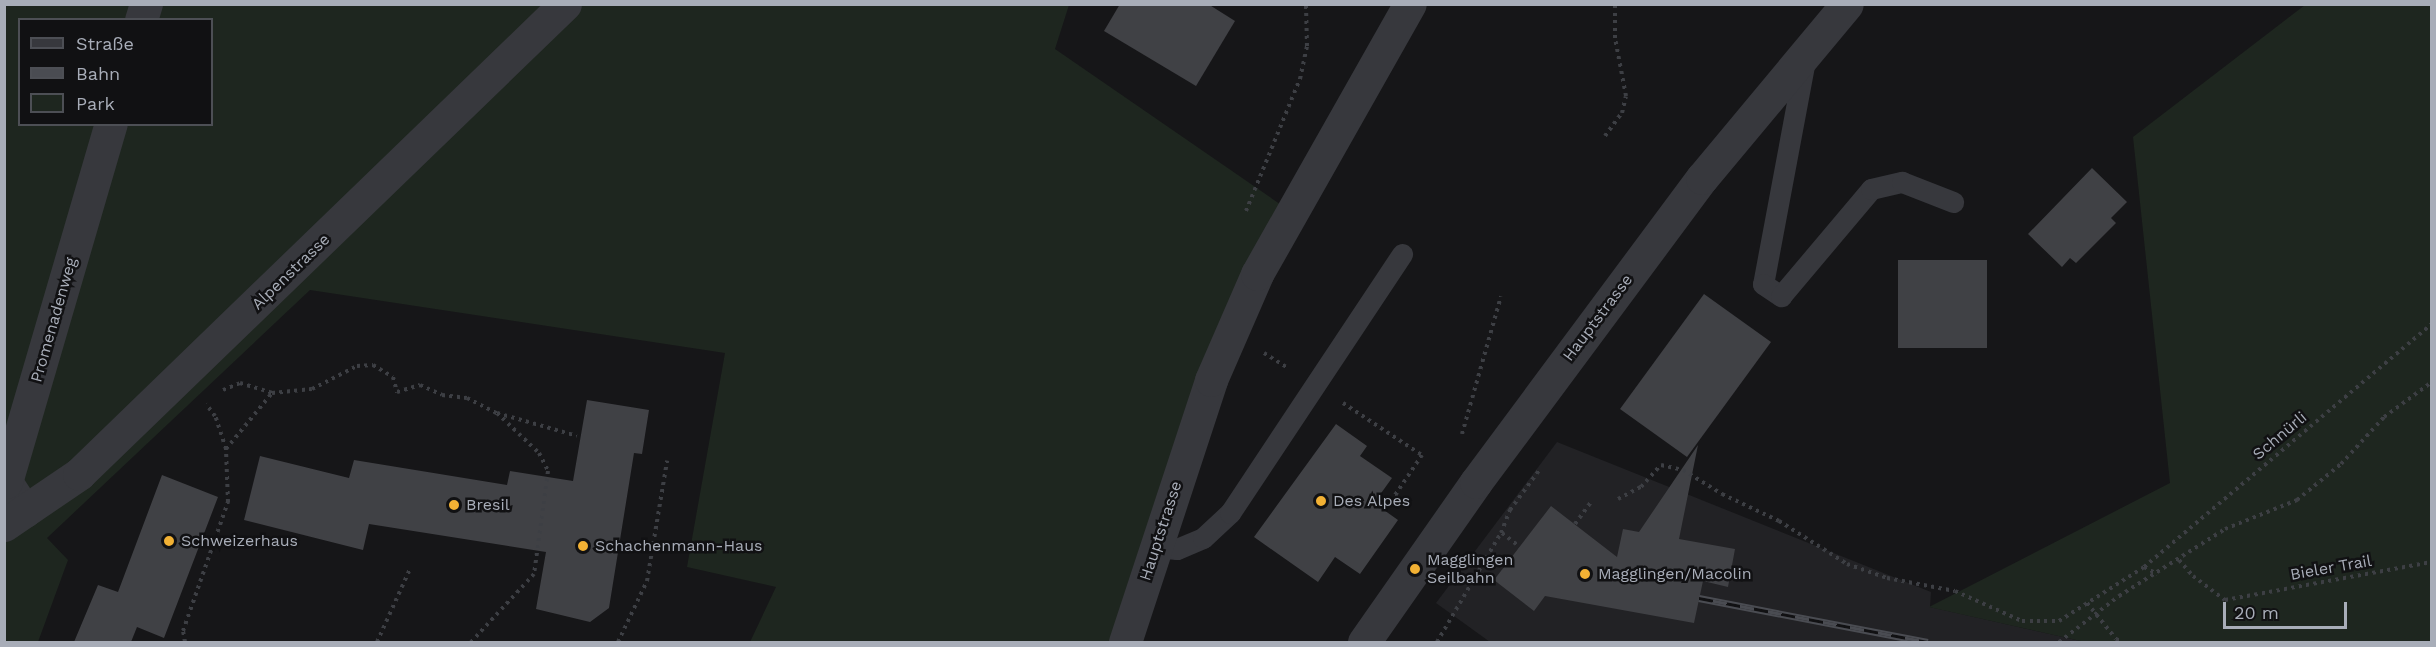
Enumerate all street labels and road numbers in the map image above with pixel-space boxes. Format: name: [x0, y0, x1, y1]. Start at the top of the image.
street label: Alpenstrasse: [248, 230, 334, 314]
street label: Promenadenweg: [27, 255, 81, 385]
street label: Hauptstrasse: [1559, 271, 1637, 365]
street label: Schnürli: [2249, 408, 2311, 464]
street label: Hauptstrasse: [1136, 479, 1186, 583]
street label: Bieler Trail: [2288, 551, 2374, 585]

